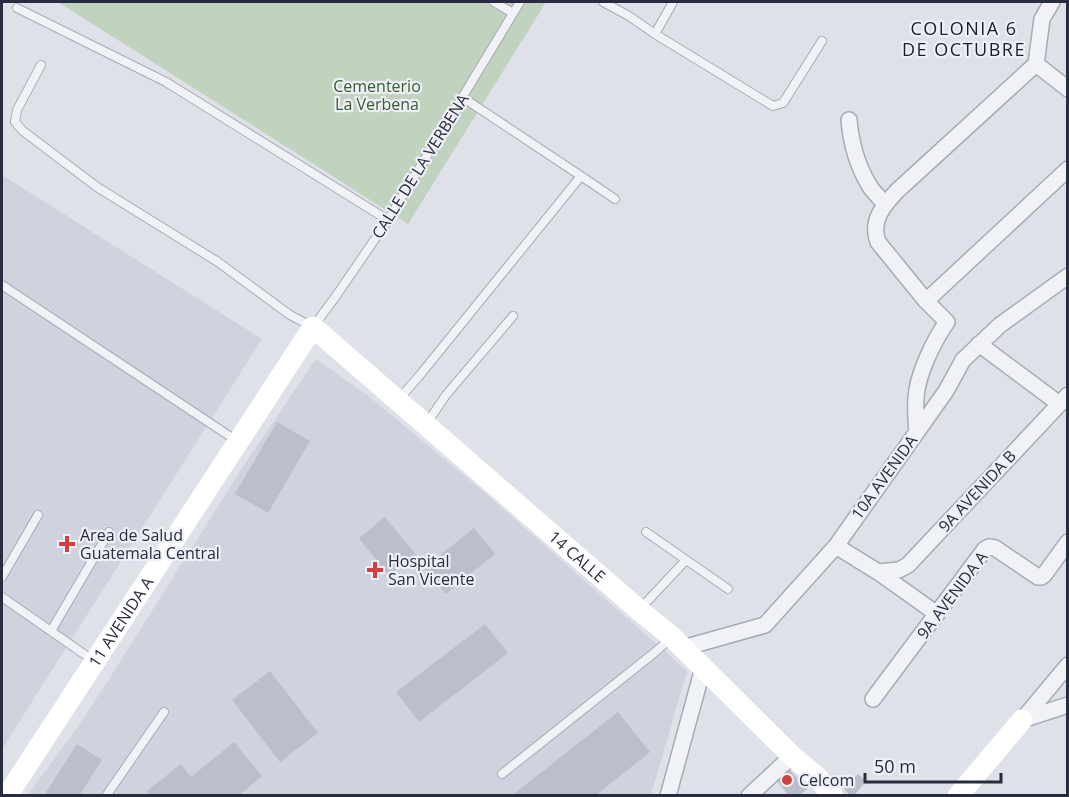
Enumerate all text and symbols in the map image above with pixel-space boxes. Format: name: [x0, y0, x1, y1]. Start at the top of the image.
district label: COLONIA 6 DE OCTUBRE: [902, 16, 1026, 61]
park label: Cementerio La Verbena: [333, 75, 421, 115]
street label: CALLE DE LA VERBENA: [366, 89, 474, 243]
street label: 10A AVENIDA: [846, 430, 923, 524]
street label: 9A AVENIDA B: [933, 445, 1021, 537]
place label: Area de Salud Guatemala Central: [80, 524, 220, 564]
street label: 14 CALLE: [544, 526, 610, 587]
marker: Area de Salud Guatemala Central: [58, 535, 76, 553]
street label: 9A AVENIDA A: [912, 546, 993, 643]
place label: Hospital San Vicente: [388, 550, 474, 590]
marker: Hospital San Vicente: [366, 561, 384, 579]
street label: 11 AVENIDA A: [83, 572, 159, 671]
scale bar: [865, 746, 1002, 784]
text: 50 m: [874, 754, 916, 778]
place label: Celcom: [799, 769, 854, 791]
marker: Celcom: [780, 773, 794, 787]

